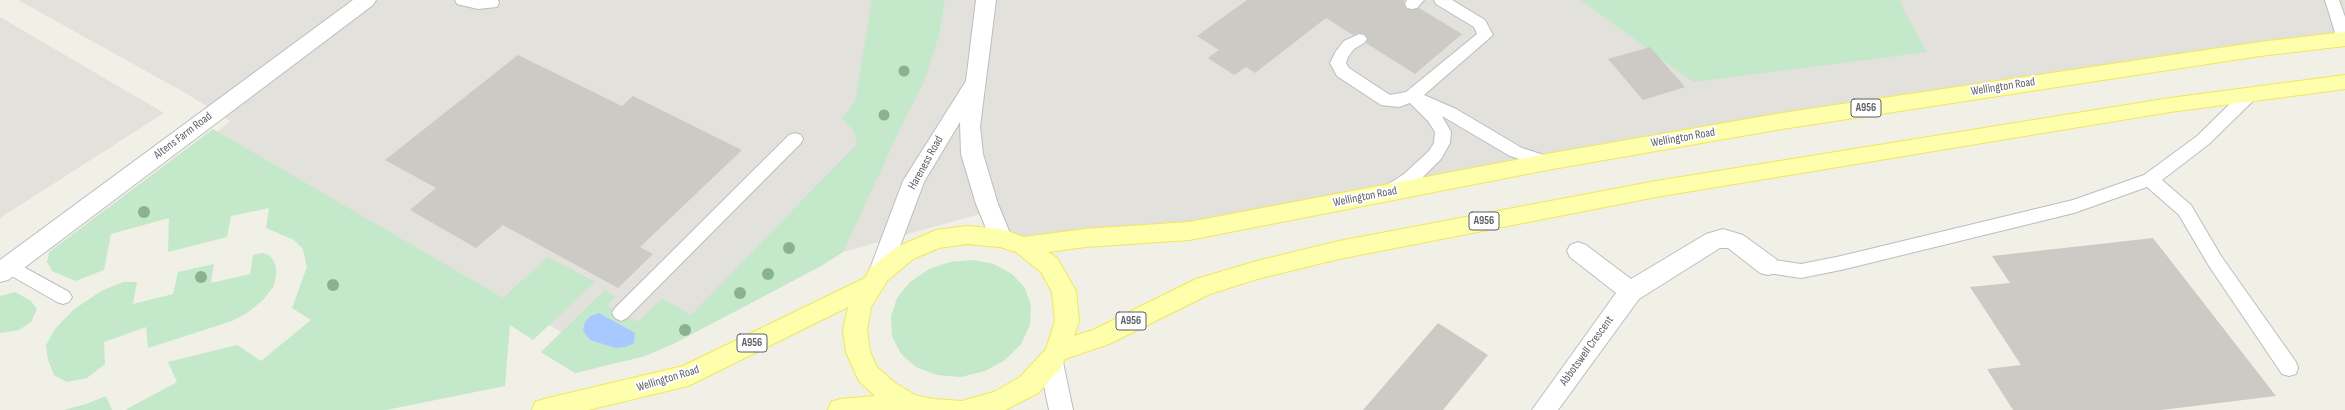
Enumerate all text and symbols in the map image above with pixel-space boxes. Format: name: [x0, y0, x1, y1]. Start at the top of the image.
street label: Wellington Road: [1970, 75, 2036, 99]
road number: A956: [1851, 99, 1881, 117]
street label: Altens Farm Road: [151, 109, 215, 163]
street label: Wellington Road: [1650, 125, 1716, 151]
street label: Hareness Road: [905, 134, 947, 192]
street label: Wellington Road: [1332, 184, 1398, 210]
road number: A956: [1469, 212, 1499, 230]
road number: A956: [1116, 312, 1146, 330]
street label: Abbotswell Crescent: [1557, 313, 1617, 389]
road number: A956: [737, 334, 767, 352]
street label: Wellington Road: [635, 363, 701, 395]

